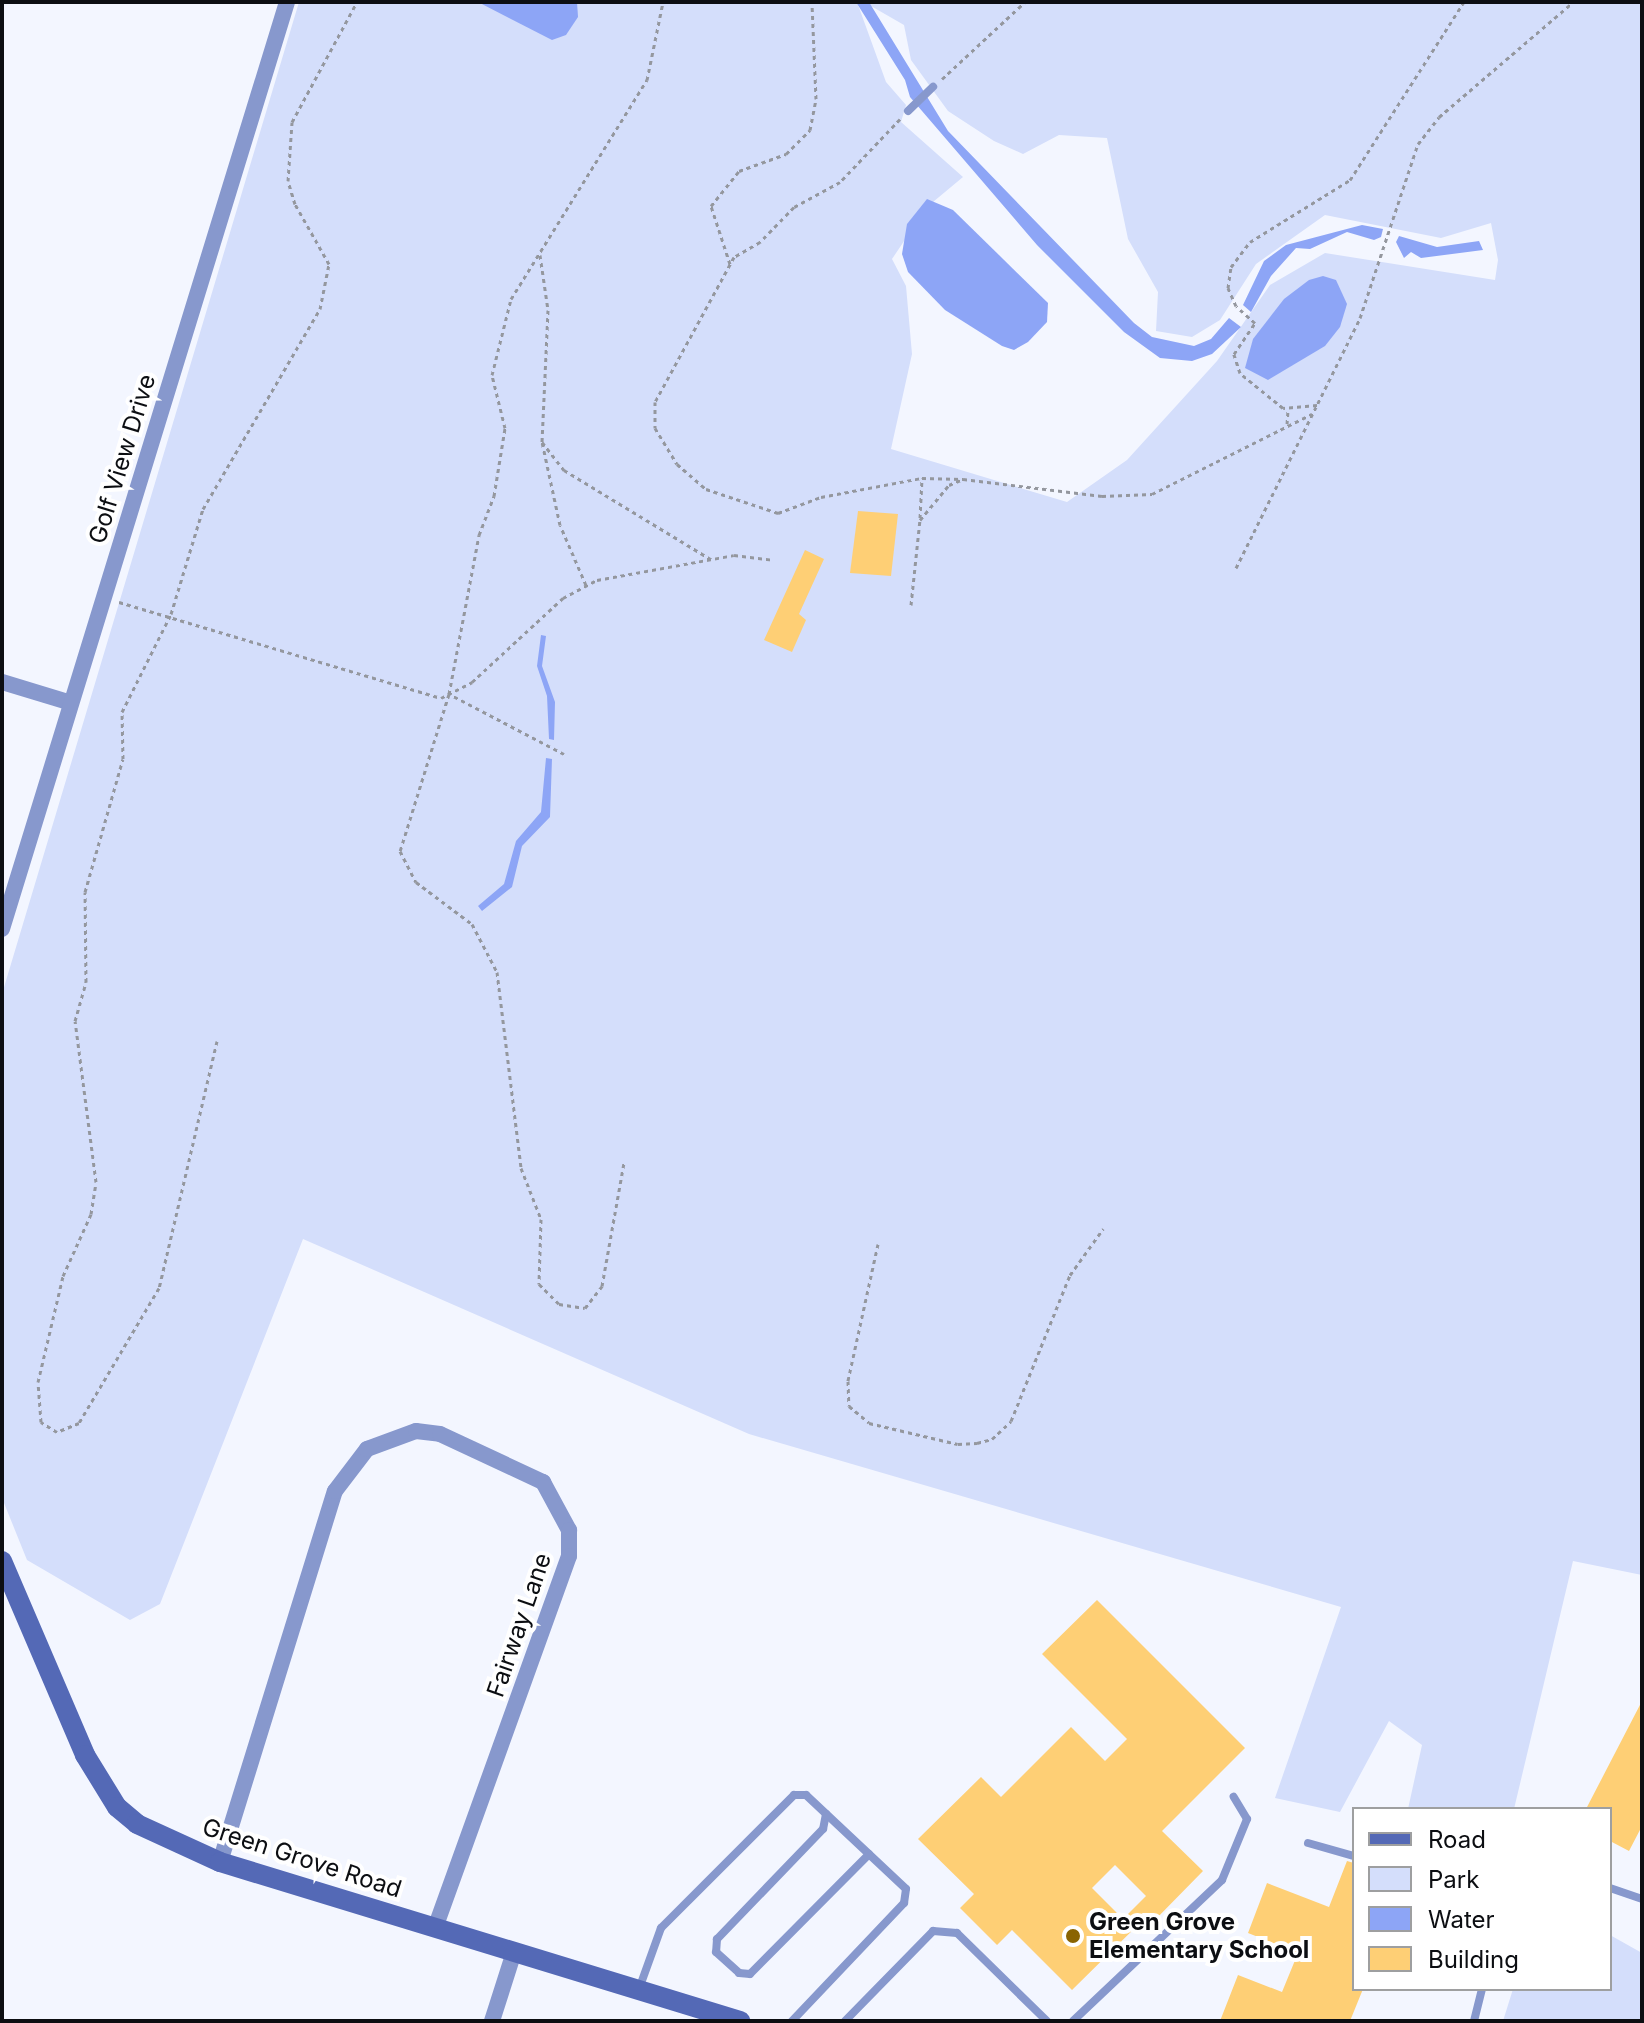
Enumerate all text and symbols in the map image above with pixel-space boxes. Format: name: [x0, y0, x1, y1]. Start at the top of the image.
street label: Golf View Drive: [83, 371, 161, 547]
street label: Fairway Lane: [481, 1549, 557, 1701]
legend: [1352, 1807, 1612, 1991]
street label: Green Grove Road: [199, 1812, 405, 1904]
text: Road: [1428, 1825, 1486, 1854]
text: Park: [1428, 1865, 1479, 1894]
text: Water: [1428, 1905, 1495, 1934]
place label: Green Grove Elementary School: [1089, 1908, 1309, 1964]
marker: Green Grove Elementary School: [1064, 1927, 1082, 1945]
text: Building: [1428, 1945, 1519, 1974]

